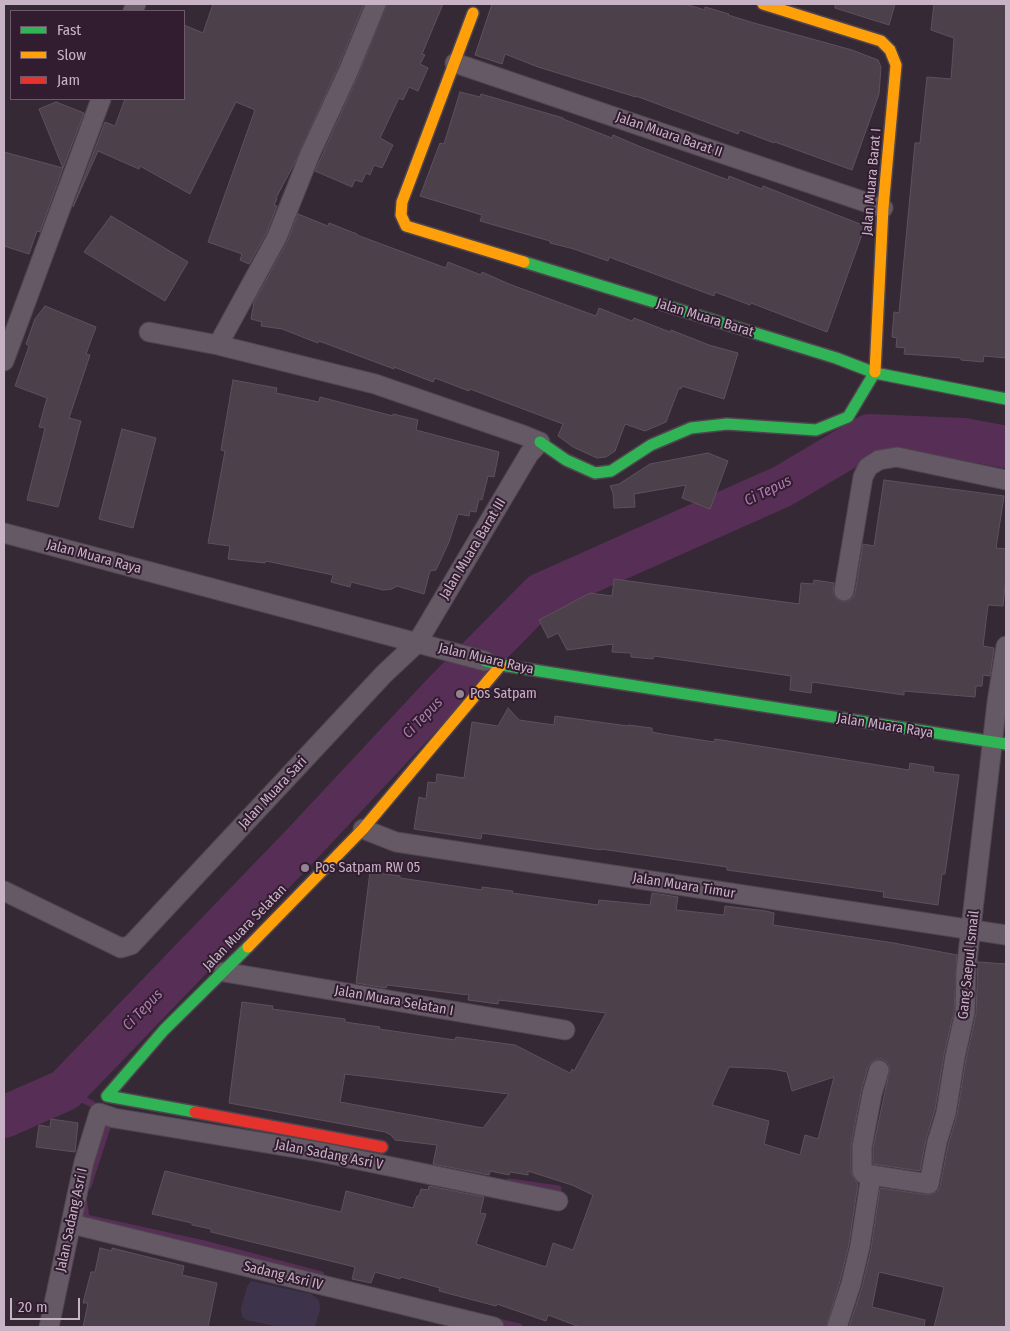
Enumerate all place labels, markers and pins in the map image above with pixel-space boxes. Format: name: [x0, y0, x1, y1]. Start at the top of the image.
place label: Pos Satpam: [470, 686, 537, 702]
marker: Pos Satpam: [454, 688, 466, 700]
place label: Pos Satpam RW 05: [315, 860, 420, 876]
marker: Pos Satpam RW 05: [299, 862, 311, 874]

